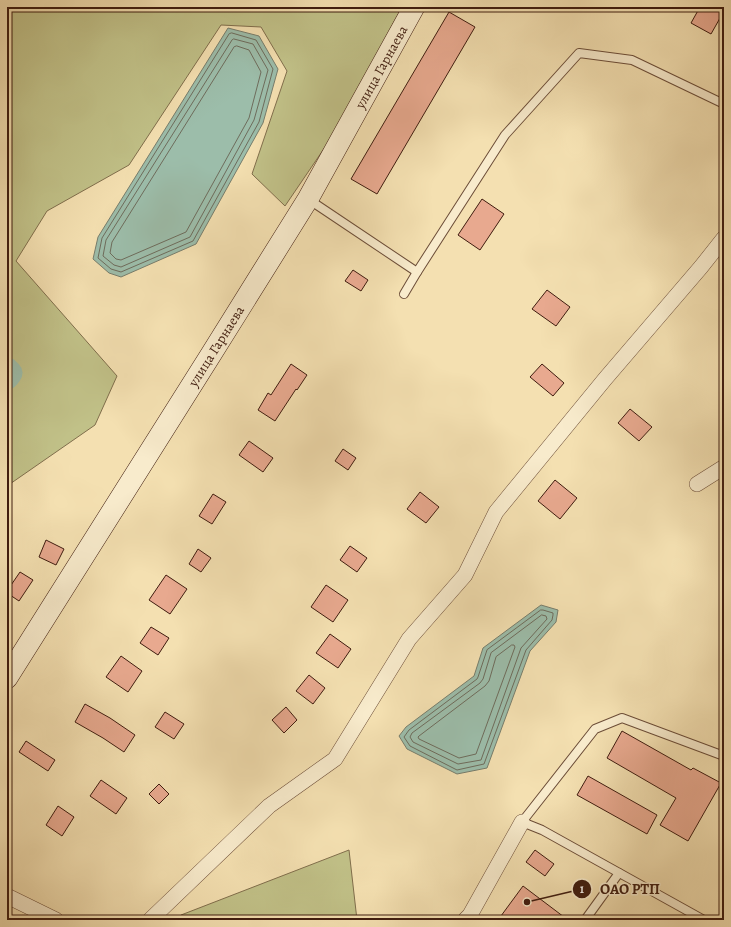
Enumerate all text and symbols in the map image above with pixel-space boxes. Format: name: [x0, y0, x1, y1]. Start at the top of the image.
street label: улица Гарнаева: [350, 22, 412, 113]
street label: улица Гарнаева: [183, 302, 249, 391]
callout: ОАО РТП: [572, 875, 668, 902]
text: ОАО РТП: [600, 879, 660, 899]
text: 1: [580, 881, 585, 897]

